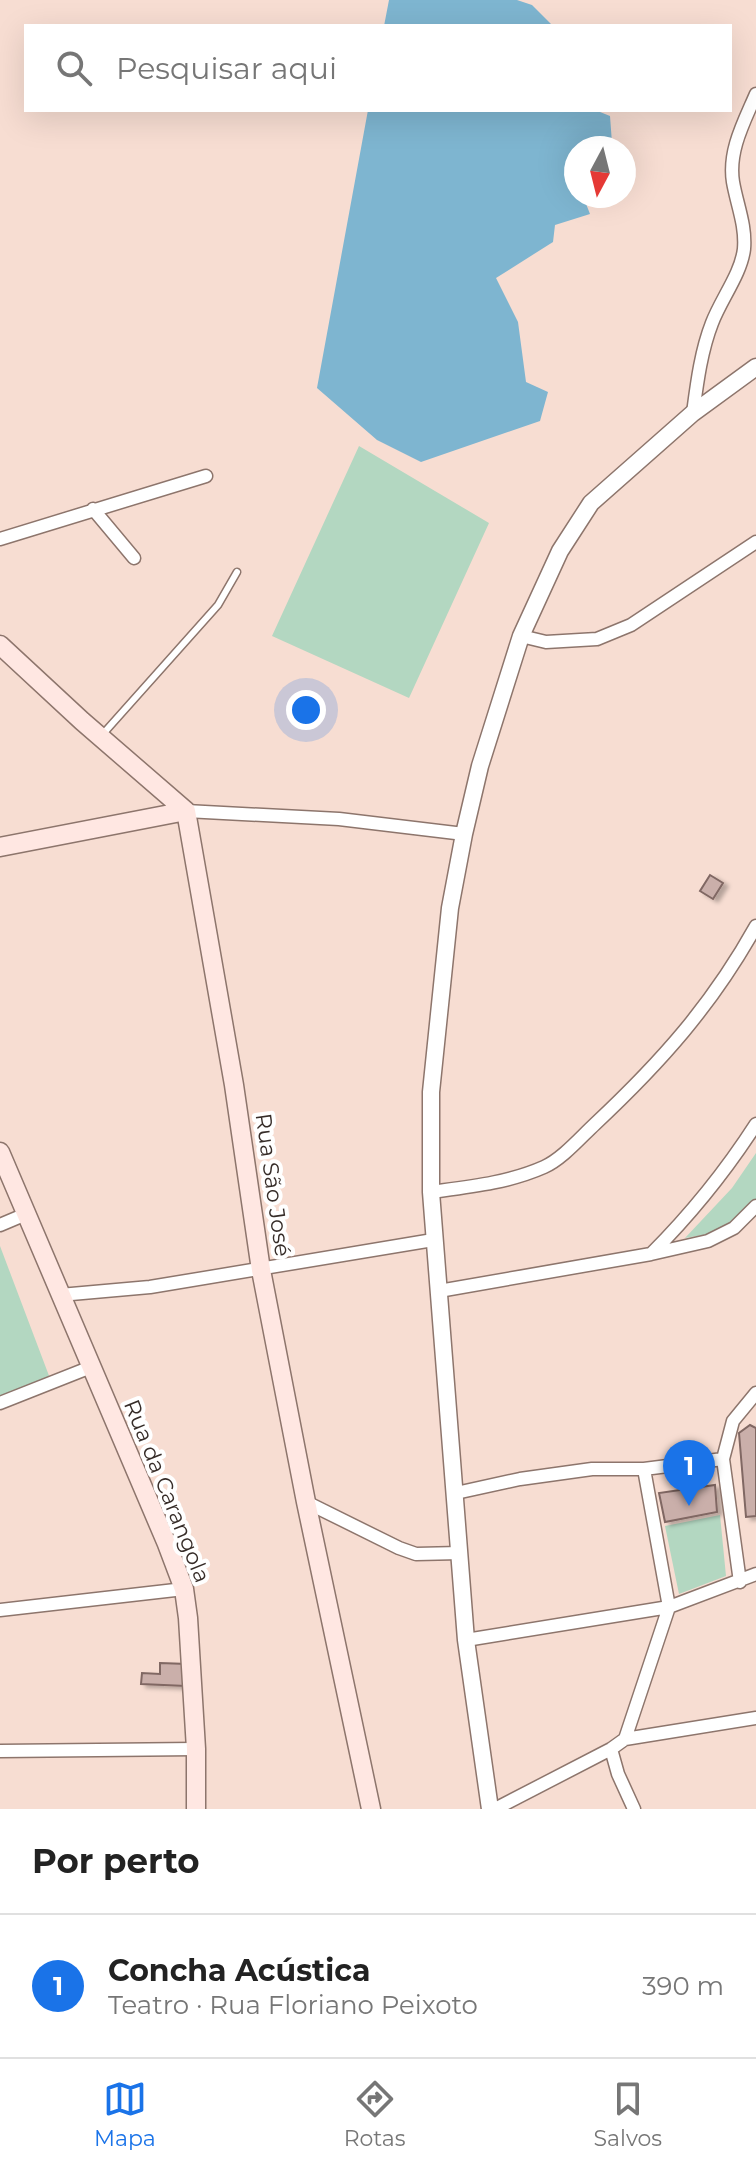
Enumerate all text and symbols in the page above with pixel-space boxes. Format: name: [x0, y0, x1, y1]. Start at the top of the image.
search box: [24, 24, 732, 112]
icon: search: [52, 46, 96, 90]
text: Pesquisar aqui: [116, 50, 337, 87]
north arrow: [564, 136, 636, 208]
your location: [286, 690, 326, 730]
street label: Rua São José: [250, 1112, 296, 1258]
street label: Rua da Carangola: [118, 1396, 216, 1586]
pin: 1: [663, 1440, 715, 1506]
text: Por perto: [32, 1840, 200, 1882]
text: Concha Acústica: [108, 1952, 370, 1989]
text: 1: [53, 1970, 63, 2002]
text: 390 m: [642, 1970, 724, 2002]
text: Teatro · Rua Floriano Peixoto: [108, 1989, 478, 2021]
tab: Mapa: [94, 2077, 156, 2152]
tab: Rotas: [344, 2077, 406, 2152]
tab: Salvos: [593, 2077, 662, 2152]

